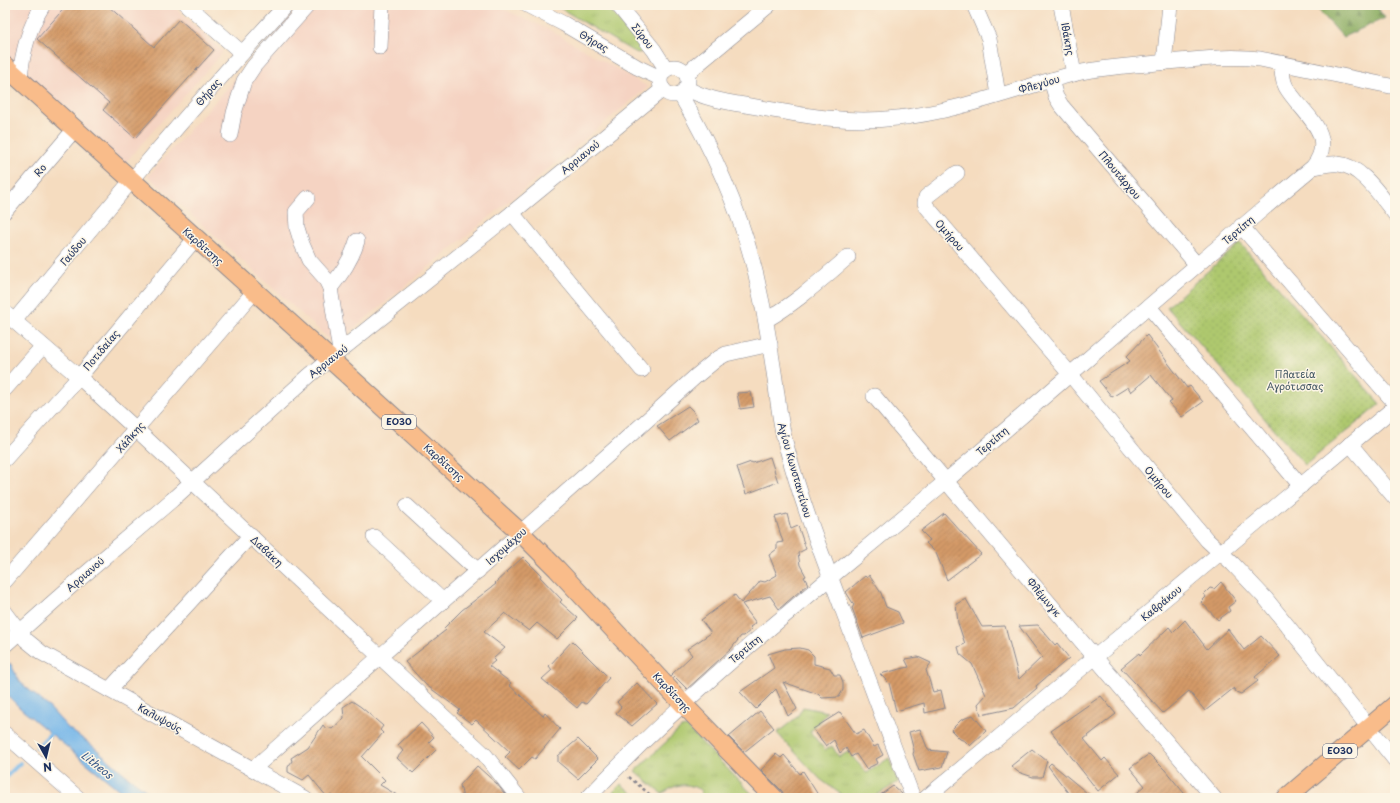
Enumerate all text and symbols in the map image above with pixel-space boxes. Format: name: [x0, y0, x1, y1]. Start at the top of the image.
street label: Σύρου: [628, 20, 658, 52]
street label: Ιθάκης: [1058, 21, 1079, 57]
street label: Θήρας: [576, 26, 612, 56]
street label: Φλεγύου: [1016, 70, 1061, 97]
street label: Θήρας: [192, 75, 224, 109]
street label: Αρριανού: [557, 136, 603, 177]
street label: Πλουτάρχου: [1096, 147, 1145, 202]
street label: Ro: [30, 160, 50, 179]
street label: Τερτίπη: [1218, 212, 1257, 248]
street label: Ομήρου: [932, 216, 969, 255]
street label: Καρδίτσης: [180, 223, 227, 268]
street label: Γαύδου: [56, 233, 89, 268]
street label: Ποτιδαίας: [79, 326, 122, 373]
street label: Αρριανού: [305, 340, 351, 381]
park label: Πλατεία Αγρότισσας: [1267, 366, 1323, 393]
road number: ΕΟ30: [382, 415, 416, 429]
street label: Χάλκης: [112, 418, 147, 455]
street label: Αγίου Κωνσταντίνου: [775, 420, 816, 520]
street label: Τερτίπη: [972, 423, 1011, 459]
street label: Καρδίτσης: [421, 439, 468, 484]
street label: Ομήρου: [1141, 462, 1177, 502]
street label: Ισχομάχου: [482, 523, 530, 568]
street label: Δαβάκη: [248, 532, 287, 570]
street label: Αρριανού: [62, 553, 107, 595]
street label: Φλέμινγκ: [1024, 574, 1066, 620]
street label: Καβράκου: [1137, 581, 1184, 624]
street label: Τερτίπη: [725, 631, 764, 667]
street label: Καρδίτσης: [650, 668, 695, 715]
street label: Καλυψούς: [135, 699, 185, 736]
north arrow: [26, 737, 66, 777]
road number: ΕΟ30: [1323, 744, 1357, 758]
water label: Litheos: [78, 747, 118, 783]
text: N: [42, 758, 53, 776]

